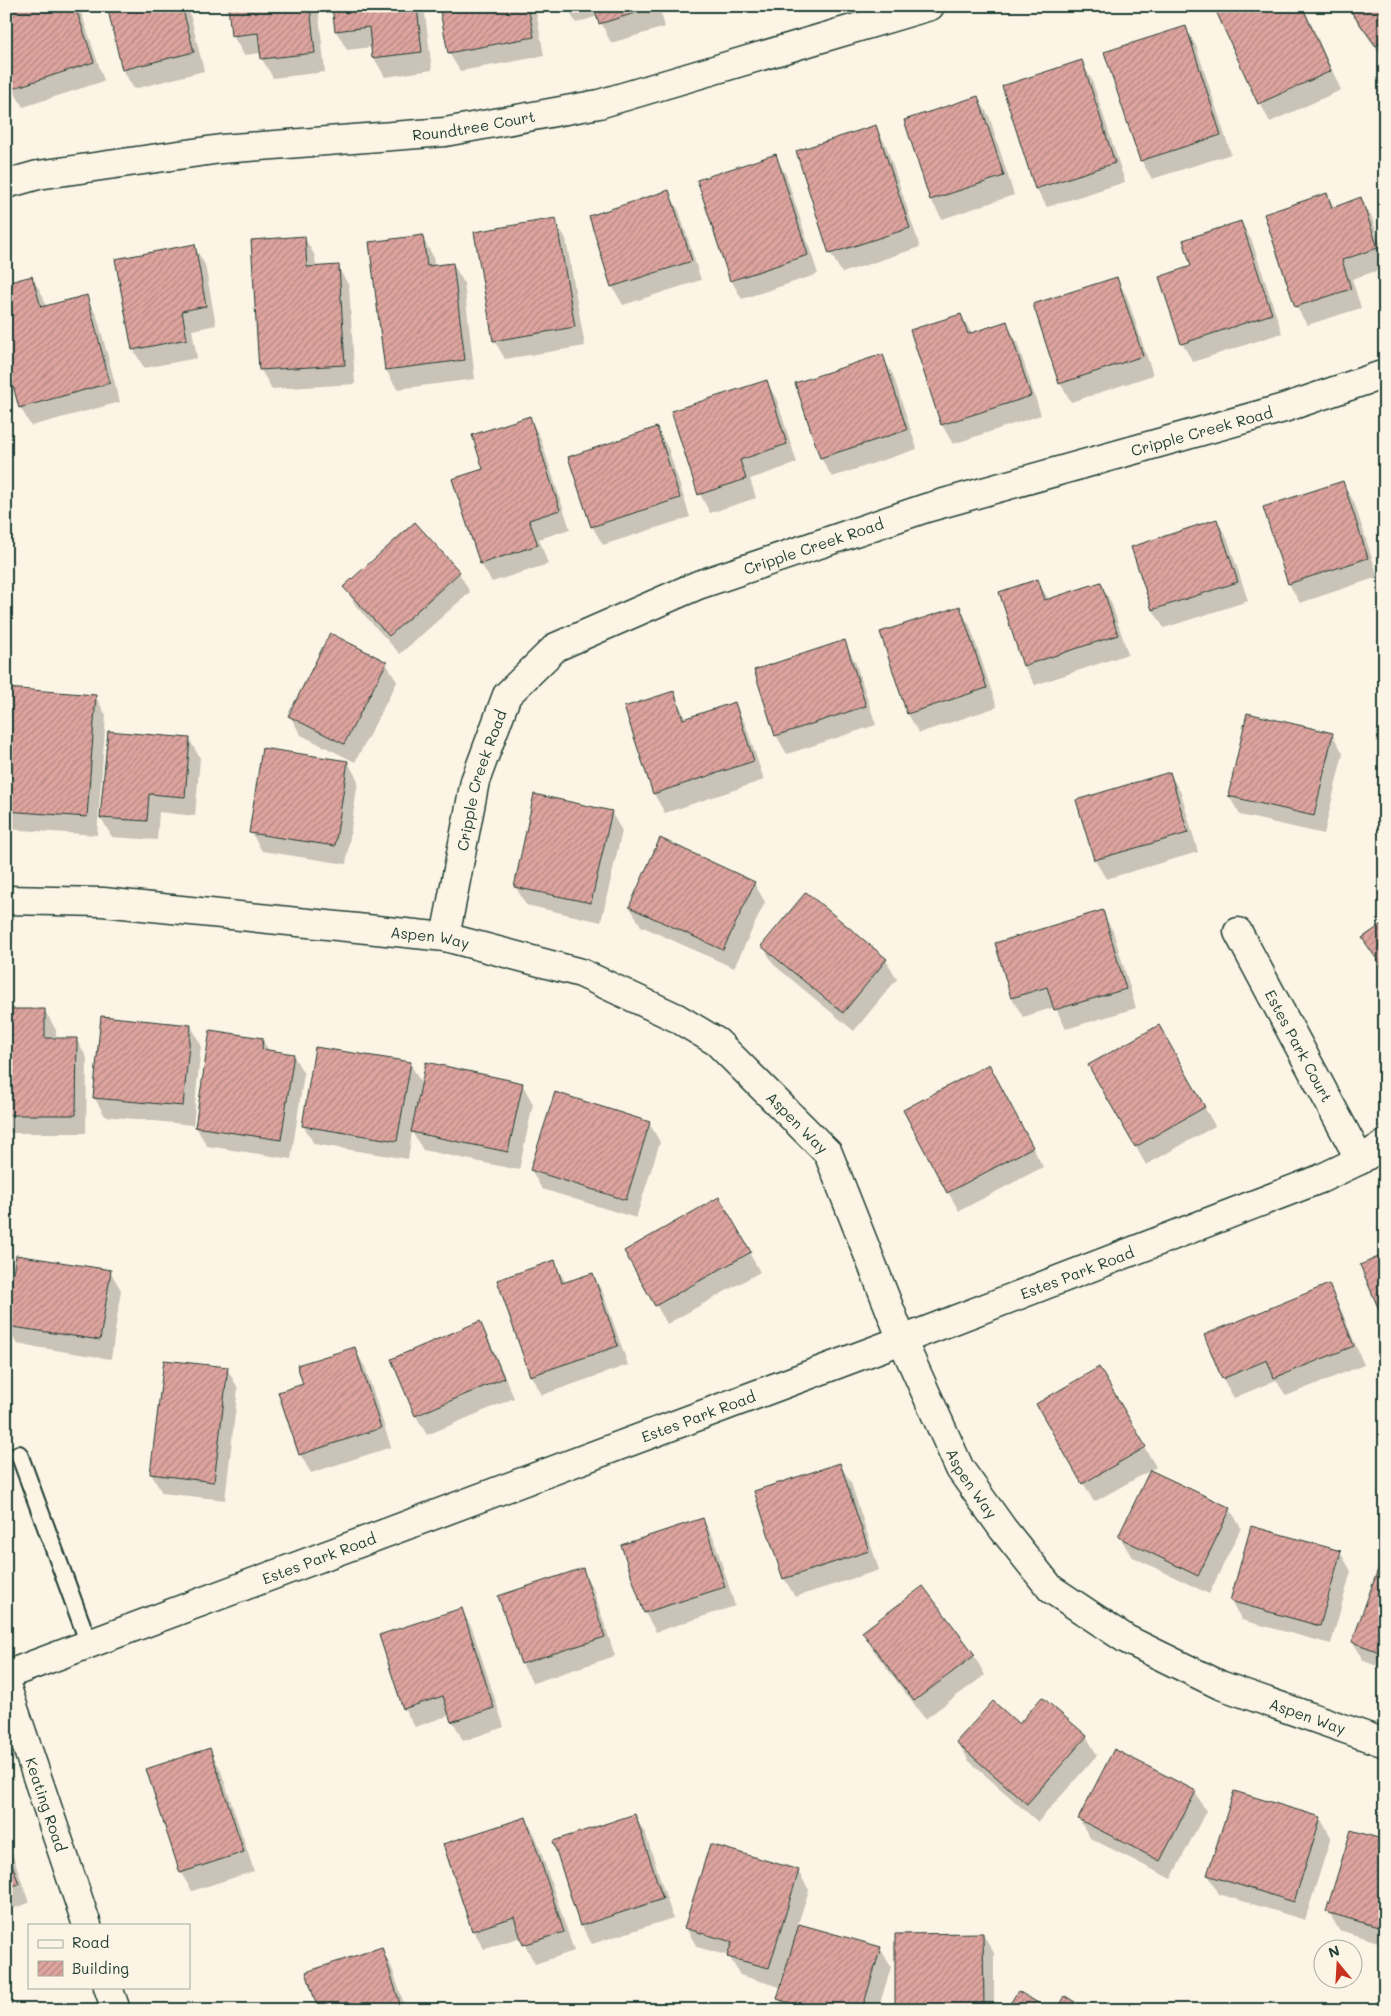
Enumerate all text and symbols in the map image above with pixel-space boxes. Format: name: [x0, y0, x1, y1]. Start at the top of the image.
street label: Roundtree Court: [412, 106, 537, 144]
street label: Cripple Creek Road: [1129, 402, 1275, 460]
street label: Cripple Creek Road: [741, 513, 886, 579]
street label: Cripple Creek Road: [452, 707, 511, 853]
street label: Aspen Way: [390, 921, 472, 953]
street label: Estes Park Court: [1261, 986, 1337, 1105]
street label: Aspen Way: [762, 1087, 833, 1158]
street label: Estes Park Road: [1017, 1242, 1137, 1304]
street label: Estes Park Road: [638, 1386, 758, 1447]
street label: Aspen Way: [942, 1445, 1002, 1522]
street label: Estes Park Road: [259, 1528, 379, 1588]
street label: Aspen Way: [1267, 1693, 1349, 1739]
street label: Keating Road: [21, 1755, 71, 1854]
legend: [28, 1924, 190, 1988]
text: Road: [72, 1932, 109, 1952]
north arrow: [1314, 1938, 1364, 1988]
text: N: [1326, 1940, 1342, 1962]
text: Building: [72, 1958, 129, 1978]

